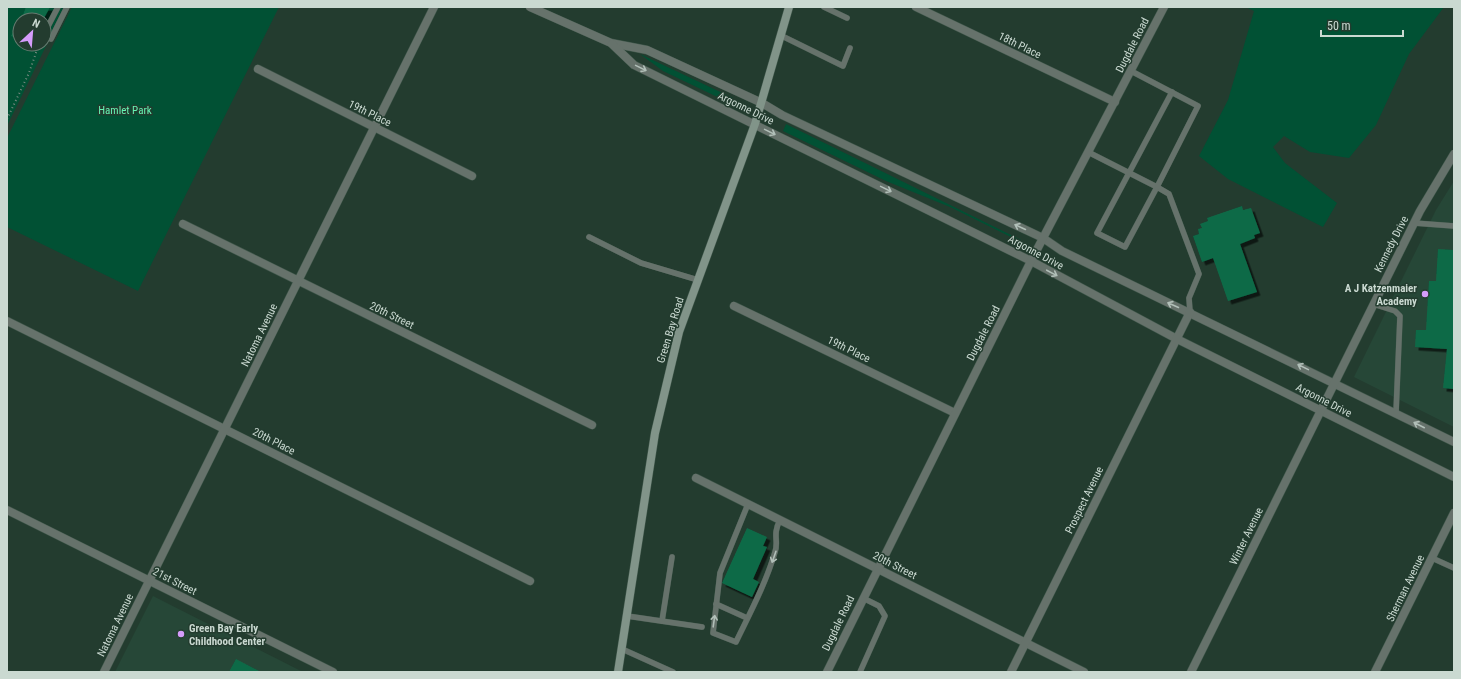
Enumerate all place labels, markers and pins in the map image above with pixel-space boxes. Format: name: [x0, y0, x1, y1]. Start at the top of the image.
place label: A J Katzenmaier Academy: [1345, 282, 1417, 308]
marker: A J Katzenmaier Academy: [1420, 289, 1430, 299]
place label: Green Bay Early Childhood Center: [189, 622, 266, 648]
marker: Green Bay Early Childhood Center: [176, 629, 186, 639]

